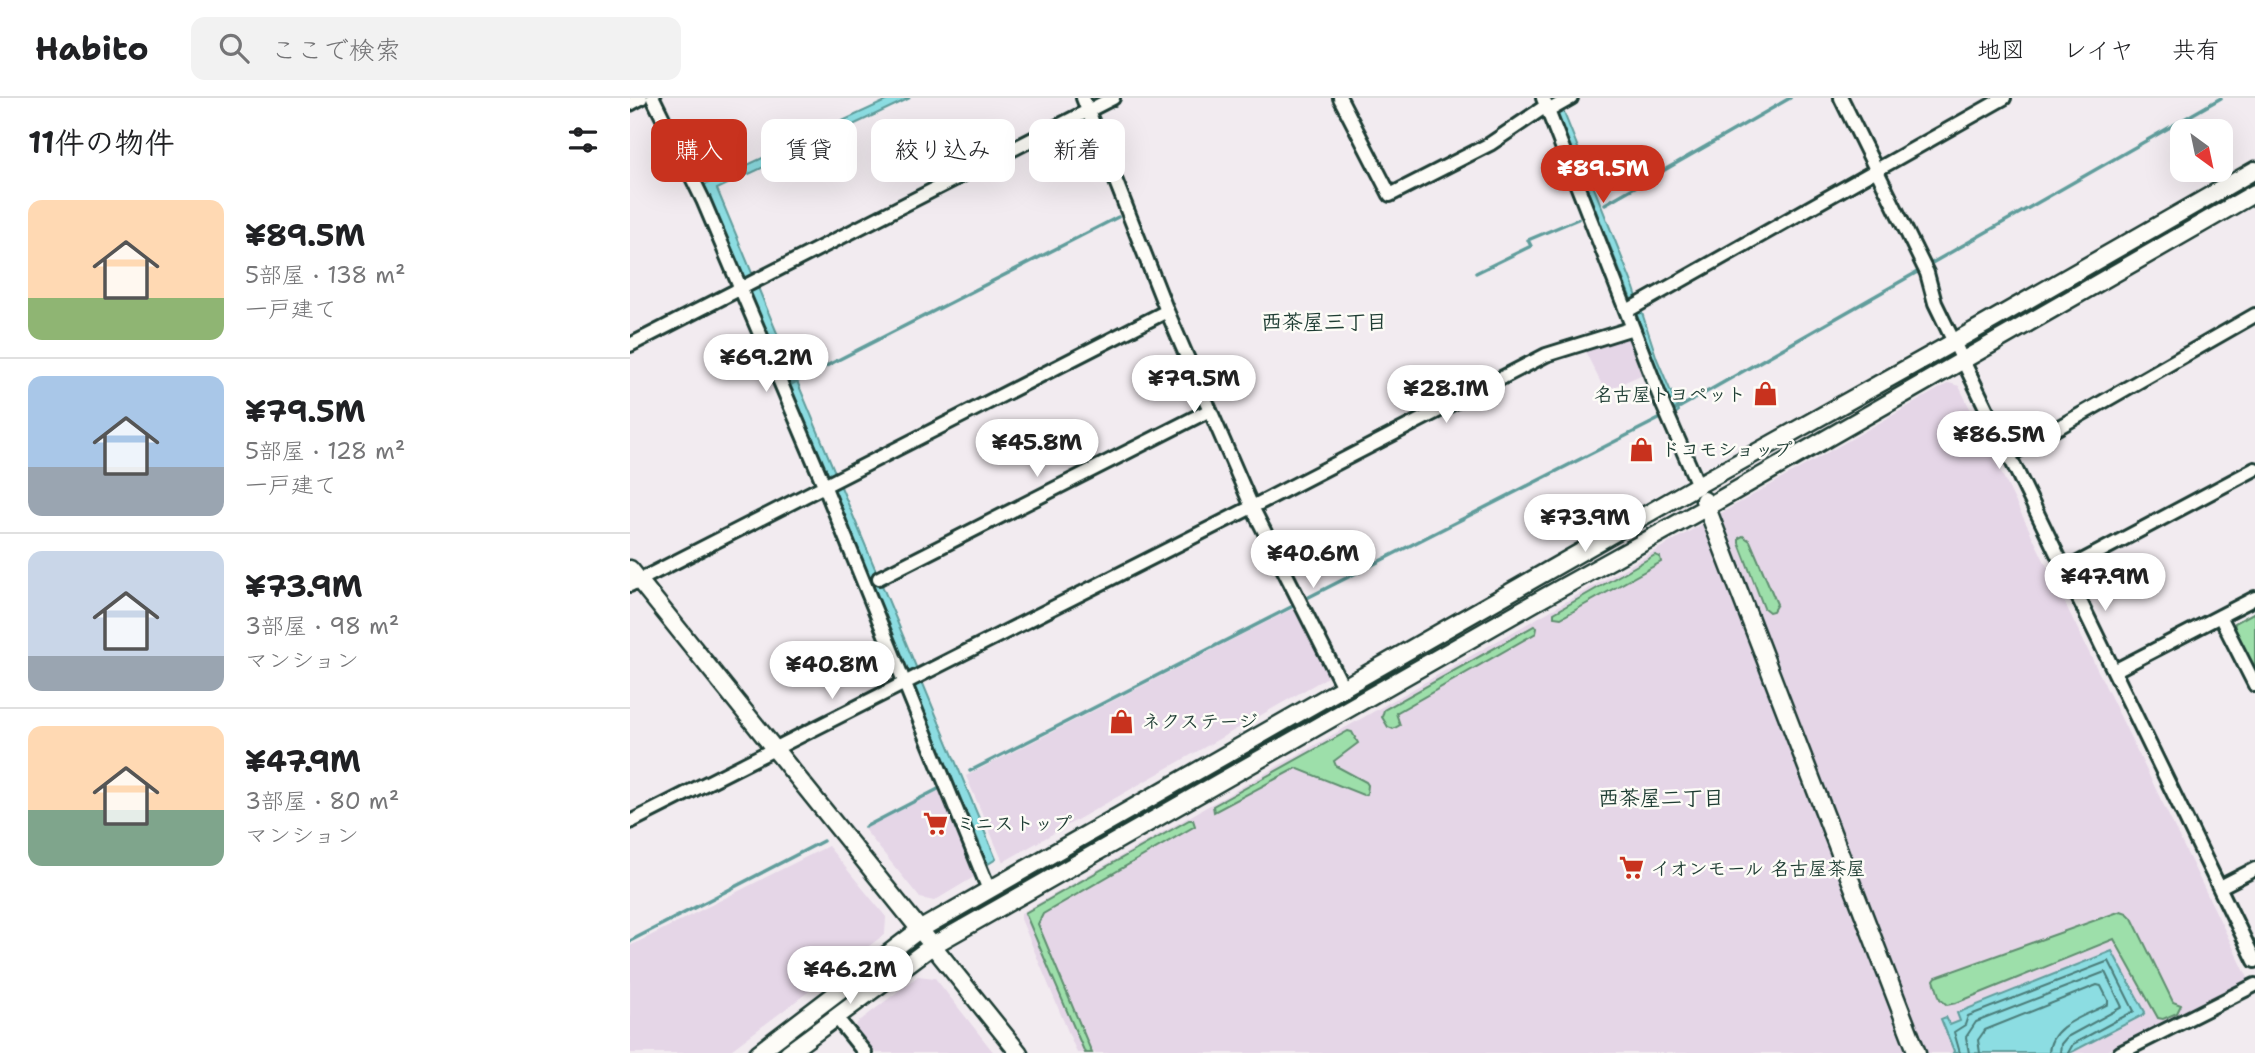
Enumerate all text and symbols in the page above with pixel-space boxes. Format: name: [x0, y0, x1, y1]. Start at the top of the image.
search box: [191, 17, 681, 80]
text: Habito: [35, 26, 149, 71]
icon: search: [215, 29, 253, 67]
text: ここで検索: [271, 32, 401, 67]
text: 地図: [1977, 34, 2025, 66]
text: レイヤ: [2063, 34, 2134, 66]
text: 共有: [2172, 34, 2220, 66]
chip: 購入: [651, 119, 747, 182]
chip: 賃貸: [761, 119, 857, 182]
chip: 絞り込み: [871, 119, 1015, 182]
chip: 新着: [1029, 119, 1125, 182]
north arrow: [2170, 119, 2233, 182]
map controls: [2170, 119, 2233, 182]
icon: filters: [564, 121, 602, 159]
text: 11件の物件: [28, 122, 175, 163]
pin: ¥89.5M: [1546, 146, 1660, 205]
text: ¥89.5M: [1557, 153, 1649, 183]
text: ¥89.5M: [245, 215, 365, 256]
icon: home: [84, 228, 168, 312]
text: 5部屋 · 138 m²: [245, 260, 406, 290]
text: 一戸建て: [245, 294, 337, 324]
district label: 西茶屋三丁目: [1261, 308, 1387, 336]
pin: ¥69.2M: [709, 334, 823, 394]
text: ¥69.2M: [719, 342, 813, 372]
pin: ¥79.5M: [1137, 356, 1251, 415]
text: ¥79.5M: [1148, 363, 1240, 393]
pin: ¥28.1M: [1389, 366, 1503, 425]
text: ¥28.1M: [1403, 373, 1489, 403]
shop icon: 名古屋トヨペット: [1752, 380, 1780, 408]
place label: 名古屋トヨペット: [1594, 382, 1746, 407]
text: ¥79.5M: [245, 391, 366, 432]
icon: home: [84, 404, 168, 488]
pin: ¥86.5M: [1942, 412, 2056, 471]
text: ¥86.5M: [1953, 419, 2045, 449]
pin: ¥45.8M: [980, 420, 1094, 479]
text: ¥45.8M: [992, 427, 1082, 457]
shop icon: ドコモショップ: [1627, 435, 1655, 463]
text: 5部屋 · 128 m²: [245, 436, 405, 466]
place label: ドコモショップ: [1661, 437, 1792, 462]
text: 一戸建て: [245, 470, 337, 500]
pin: ¥73.9M: [1528, 494, 1642, 554]
text: ¥73.9M: [1540, 502, 1630, 532]
pin: ¥40.6M: [1256, 531, 1370, 590]
text: ¥40.6M: [1267, 538, 1359, 568]
pin: ¥47.9M: [2048, 554, 2162, 613]
text: ¥47.9M: [2061, 561, 2149, 591]
text: ¥73.9M: [245, 566, 363, 607]
icon: home: [84, 579, 168, 663]
text: 3部屋 · 98 m²: [245, 611, 399, 641]
pin: ¥40.8M: [775, 642, 889, 701]
text: マンション: [245, 645, 359, 675]
text: ¥40.8M: [786, 649, 878, 679]
shop icon: ネクステージ: [1108, 707, 1136, 735]
place label: ネクステージ: [1142, 709, 1258, 734]
text: ¥47.9M: [245, 741, 361, 782]
icon: home: [84, 754, 168, 838]
district label: 西茶屋二丁目: [1598, 784, 1724, 812]
text: 3部屋 · 80 m²: [245, 786, 399, 816]
supermarket icon: ミニストップ: [922, 809, 950, 837]
place label: ミニストップ: [956, 811, 1072, 836]
text: マンション: [245, 820, 359, 850]
supermarket icon: イオンモール 名古屋茶屋: [1617, 854, 1645, 882]
place label: イオンモール 名古屋茶屋: [1651, 856, 1865, 881]
pin: ¥46.2M: [793, 946, 907, 1006]
text: ¥46.2M: [803, 954, 897, 984]

